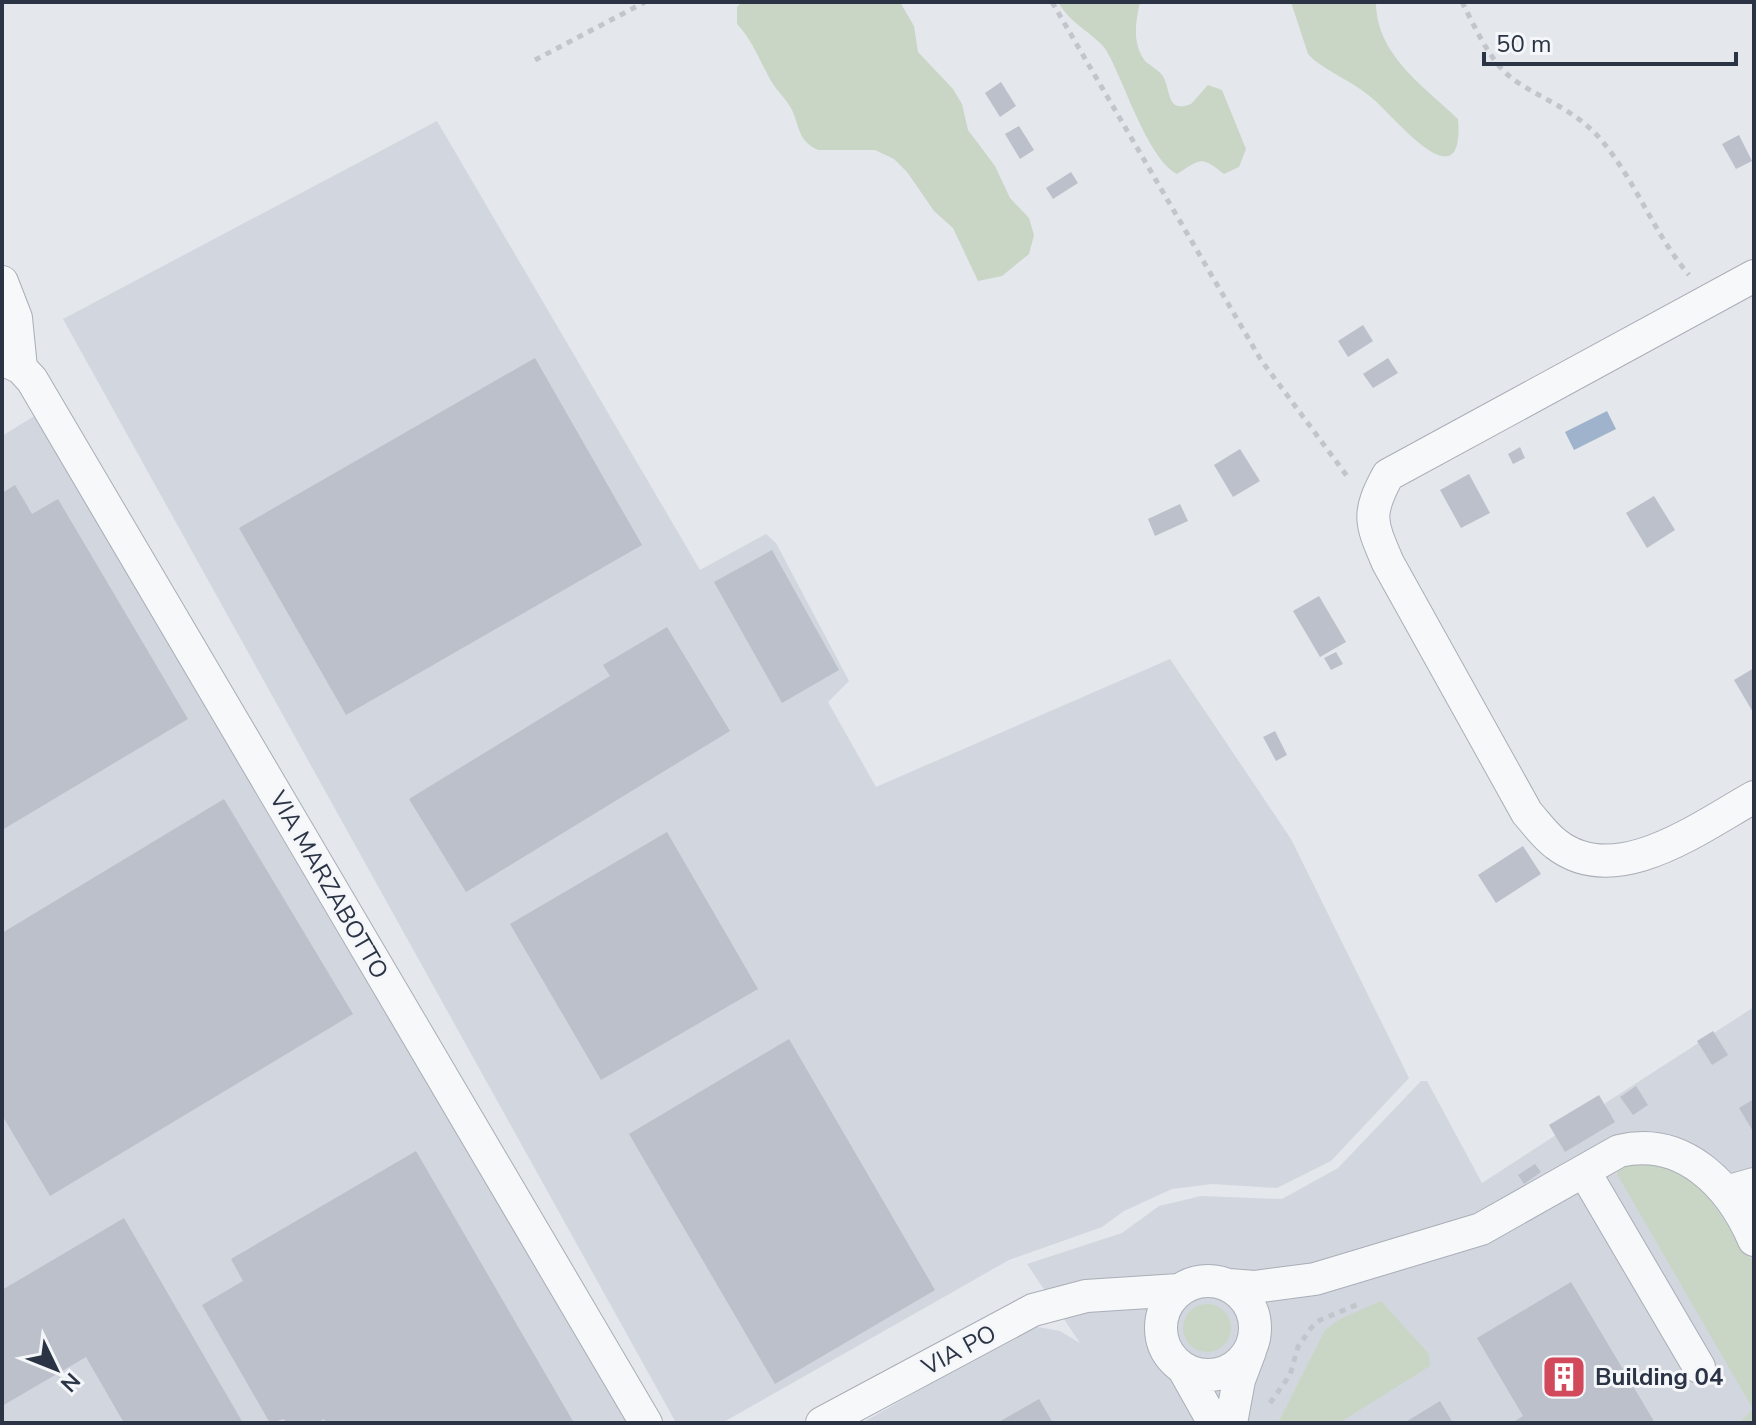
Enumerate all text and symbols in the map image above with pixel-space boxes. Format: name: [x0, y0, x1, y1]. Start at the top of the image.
scale bar: [1484, 16, 1736, 66]
text: 50 m: [1496, 28, 1552, 60]
street label: VIA MARZABOTTO: [262, 784, 396, 985]
street label: VIA PO: [915, 1317, 1002, 1383]
north arrow: [16, 1329, 96, 1409]
building icon: Building 04: [1540, 1353, 1588, 1401]
place label: Building 04: [1595, 1361, 1723, 1393]
text: N: [53, 1366, 86, 1398]

